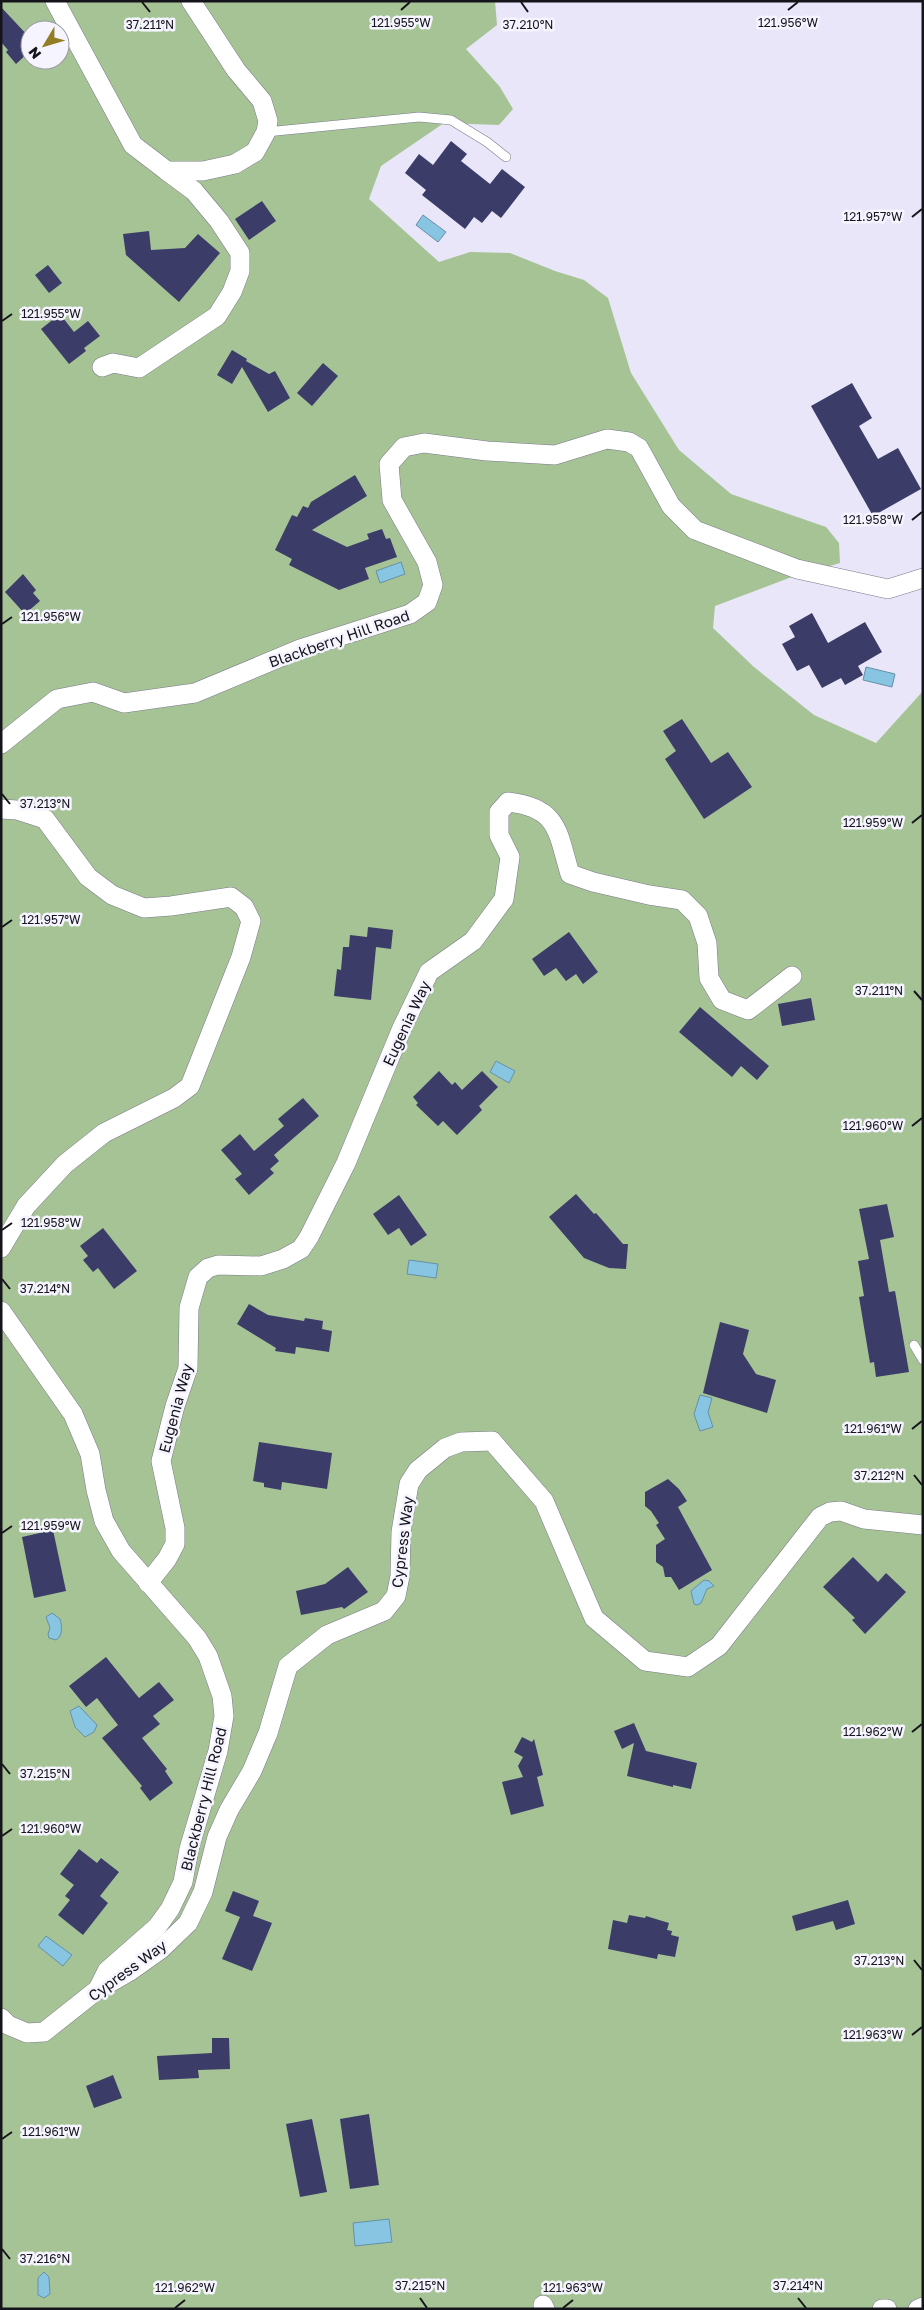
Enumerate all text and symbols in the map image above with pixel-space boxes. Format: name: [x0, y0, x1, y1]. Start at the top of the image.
text: 121.955°W: [371, 15, 431, 30]
text: 121.956°W: [758, 15, 818, 30]
text: 37.211°N: [126, 17, 174, 32]
text: 37.210°N: [502, 17, 554, 32]
north arrow: [20, 20, 70, 70]
text: N: [24, 44, 44, 63]
text: 121.957°W: [844, 209, 903, 224]
text: 121.955°W: [21, 306, 81, 321]
text: 121.958°W: [843, 512, 903, 527]
street label: Blackberry Hill Road: [266, 605, 412, 671]
text: 121.956°W: [21, 609, 81, 624]
text: 37.213°N: [20, 796, 70, 811]
text: 121.959°W: [843, 815, 903, 830]
text: 121.957°W: [22, 912, 81, 927]
street label: Eugenia Way: [378, 977, 434, 1068]
text: 37.211°N: [855, 983, 903, 998]
text: 121.960°W: [843, 1118, 904, 1133]
text: 121.958°W: [21, 1215, 81, 1230]
text: 37.214°N: [20, 1281, 70, 1296]
street label: Eugenia Way: [154, 1361, 196, 1455]
text: 121.961°W: [844, 1421, 902, 1436]
text: 37.212°N: [854, 1468, 904, 1483]
street label: Cypress Way: [387, 1495, 417, 1589]
text: 121.959°W: [21, 1518, 81, 1533]
text: 121.962°W: [843, 1724, 903, 1739]
street label: Blackberry Hill Road: [176, 1725, 230, 1873]
text: 37.215°N: [20, 1766, 70, 1781]
text: 121.960°W: [21, 1821, 82, 1836]
street label: Cypress Way: [84, 1935, 170, 2004]
text: 37.213°N: [854, 1953, 904, 1968]
text: 121.963°W: [843, 2027, 903, 2042]
text: 121.961°W: [22, 2124, 80, 2139]
text: 37.216°N: [20, 2251, 70, 2266]
text: 37.215°N: [395, 2278, 445, 2293]
text: 37.214°N: [773, 2278, 823, 2293]
text: 121.962°W: [155, 2280, 215, 2295]
text: 121.963°W: [543, 2280, 603, 2295]

